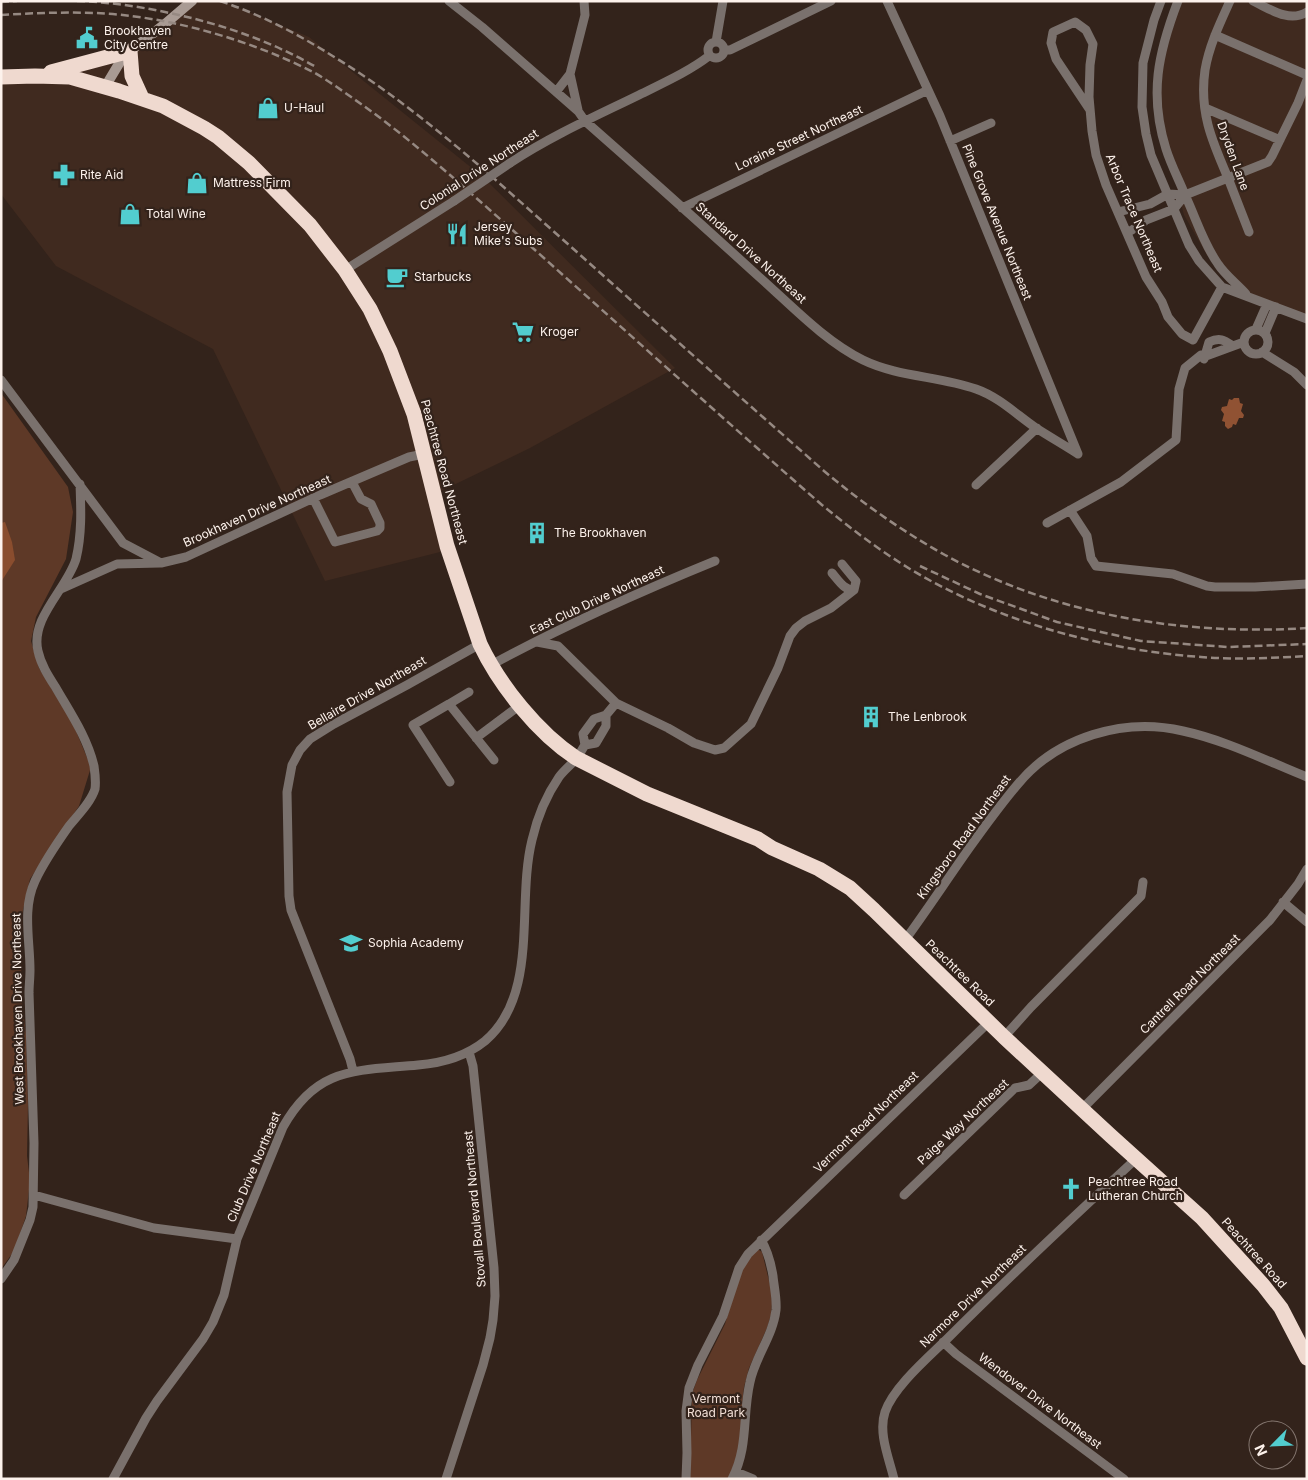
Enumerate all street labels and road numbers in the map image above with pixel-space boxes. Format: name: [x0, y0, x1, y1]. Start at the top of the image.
street label: Loraine Street Northeast: [733, 101, 865, 174]
street label: Dryden Lane: [1214, 119, 1253, 192]
street label: Colonial Drive Northeast: [417, 126, 541, 214]
street label: Pine Grove Avenue Northeast: [959, 142, 1036, 302]
street label: Arbor Trace Northeast: [1103, 151, 1166, 274]
street label: Standard Drive Northeast: [693, 199, 810, 306]
street label: Peachtree Road Northeast: [418, 398, 471, 546]
street label: Brookhaven Drive Northeast: [181, 471, 333, 550]
street label: East Club Drive Northeast: [527, 562, 666, 637]
street label: Bellaire Drive Northeast: [305, 652, 429, 733]
street label: Kingsboro Road Northeast: [914, 772, 1014, 902]
street label: West Brookhaven Drive Northeast: [8, 913, 27, 1105]
street label: Cantrell Road Northeast: [1136, 930, 1243, 1037]
street label: Peachtree Road: [923, 936, 998, 1009]
street label: Vermont Road Northeast: [810, 1068, 921, 1176]
street label: Paige Way Northeast: [914, 1076, 1011, 1168]
street label: Club Drive Northeast: [223, 1109, 284, 1224]
street label: Stovall Boulevard Northeast: [460, 1130, 489, 1288]
street label: Peachtree Road: [1219, 1214, 1290, 1291]
street label: Narmore Drive Northeast: [916, 1241, 1029, 1350]
street label: Wendover Drive Northeast: [976, 1349, 1105, 1452]

